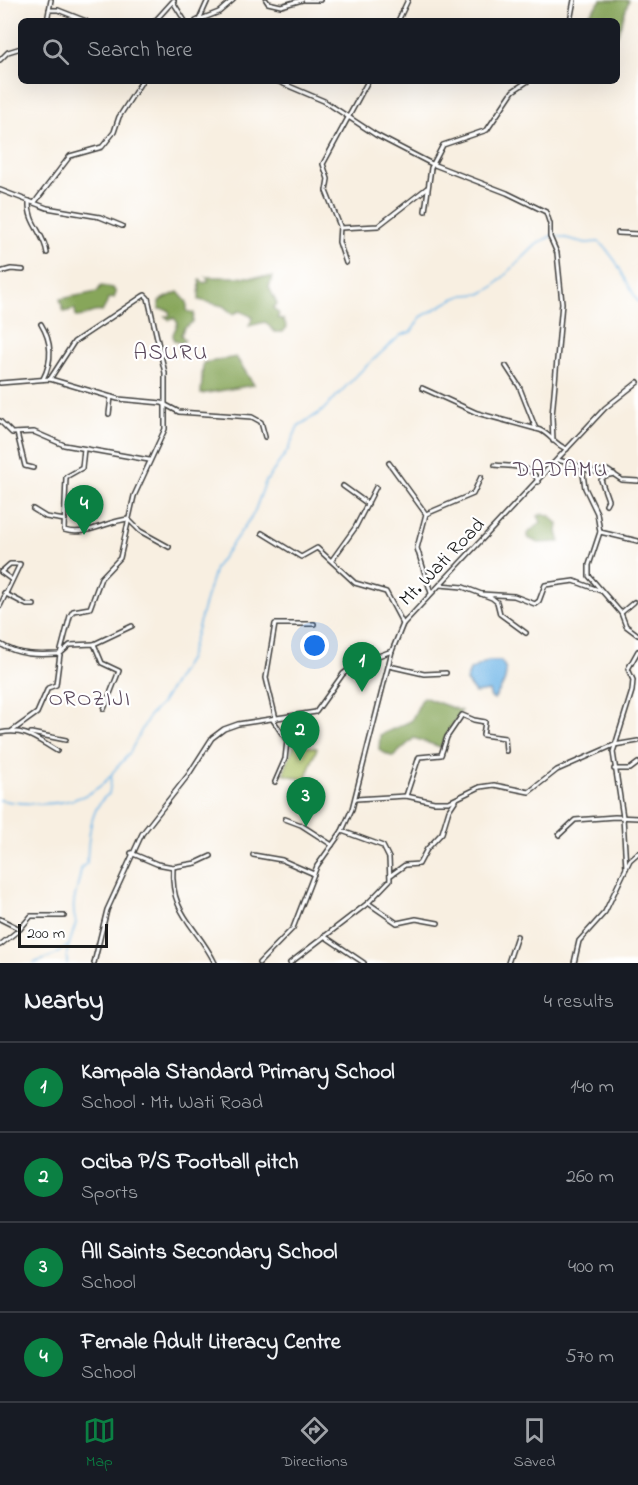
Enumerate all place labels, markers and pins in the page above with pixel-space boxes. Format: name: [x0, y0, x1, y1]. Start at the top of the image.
pin: 4: [64, 486, 104, 535]
pin: 1: [342, 642, 382, 692]
pin: 2: [280, 712, 320, 761]
pin: 3: [286, 778, 326, 827]

